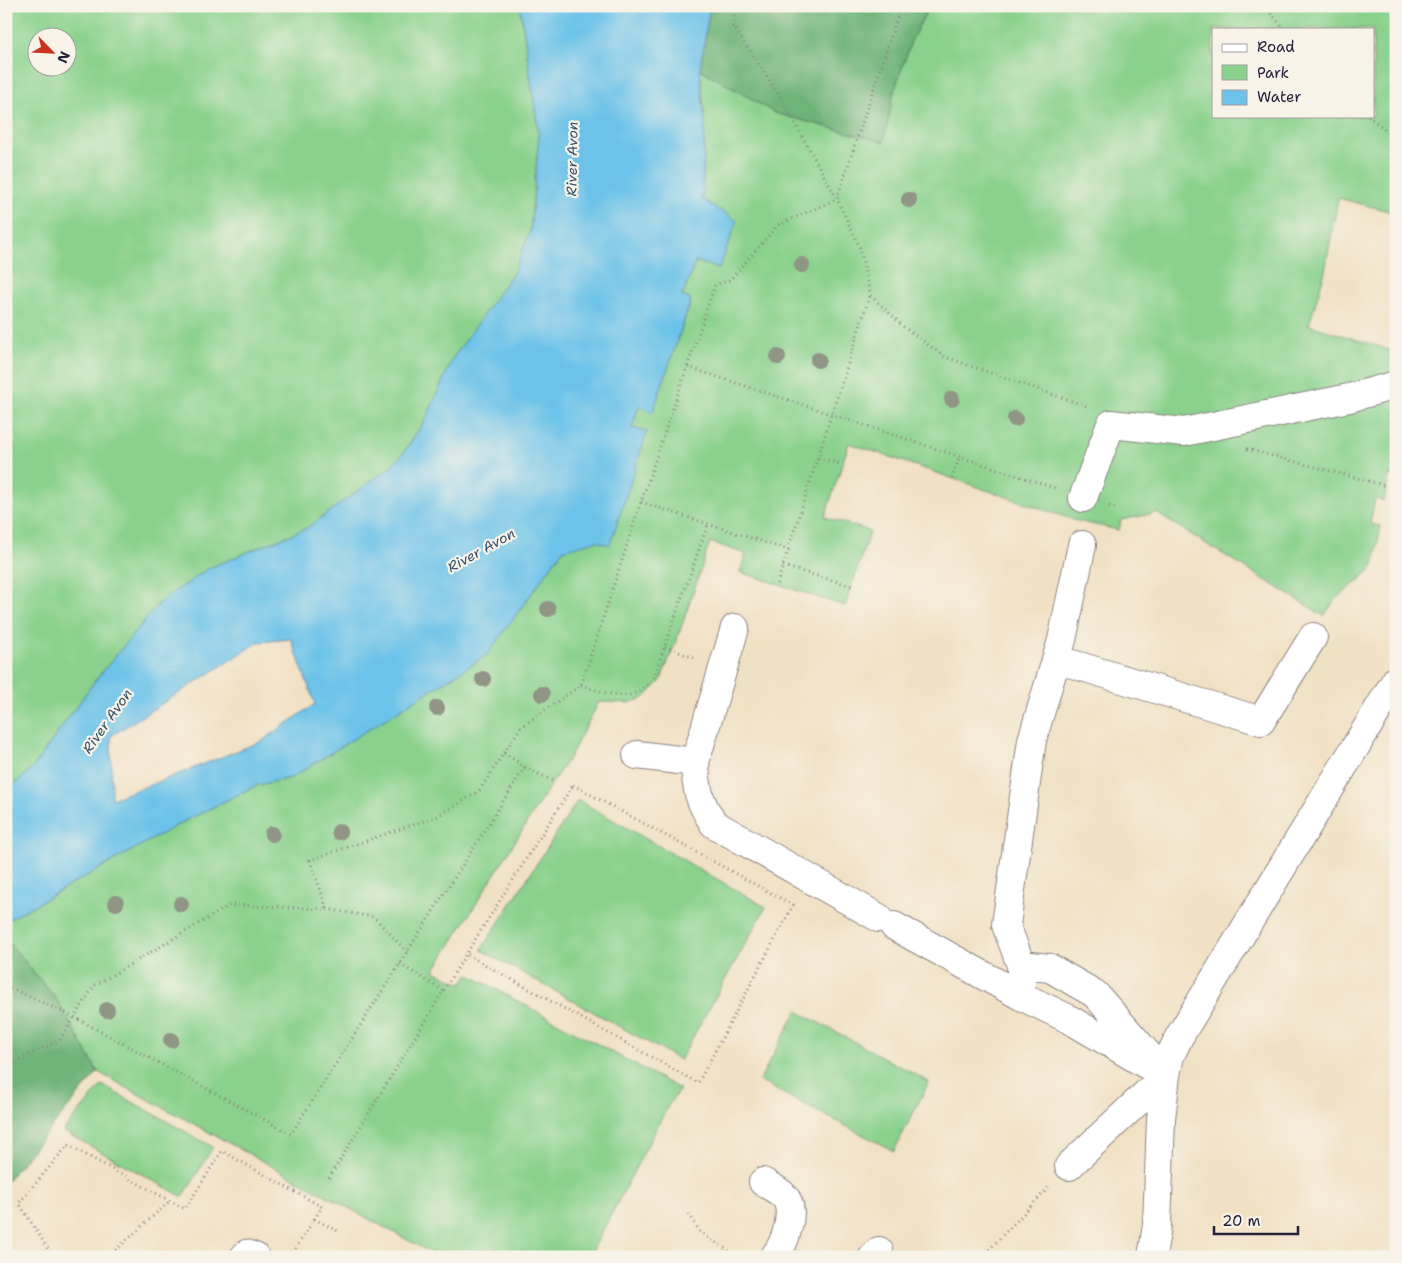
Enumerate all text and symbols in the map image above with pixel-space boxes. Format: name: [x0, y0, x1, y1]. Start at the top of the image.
north arrow: [28, 28, 78, 78]
legend: [1212, 28, 1374, 118]
text: Road: [1257, 37, 1295, 57]
text: N: [53, 49, 74, 66]
text: Park: [1257, 63, 1289, 83]
text: Water: [1257, 87, 1301, 107]
water label: River Avon: [562, 121, 582, 197]
water label: River Avon: [444, 524, 518, 576]
water label: River Avon: [78, 685, 136, 757]
scale bar: [1214, 1203, 1298, 1235]
text: 20 m: [1222, 1211, 1261, 1231]

